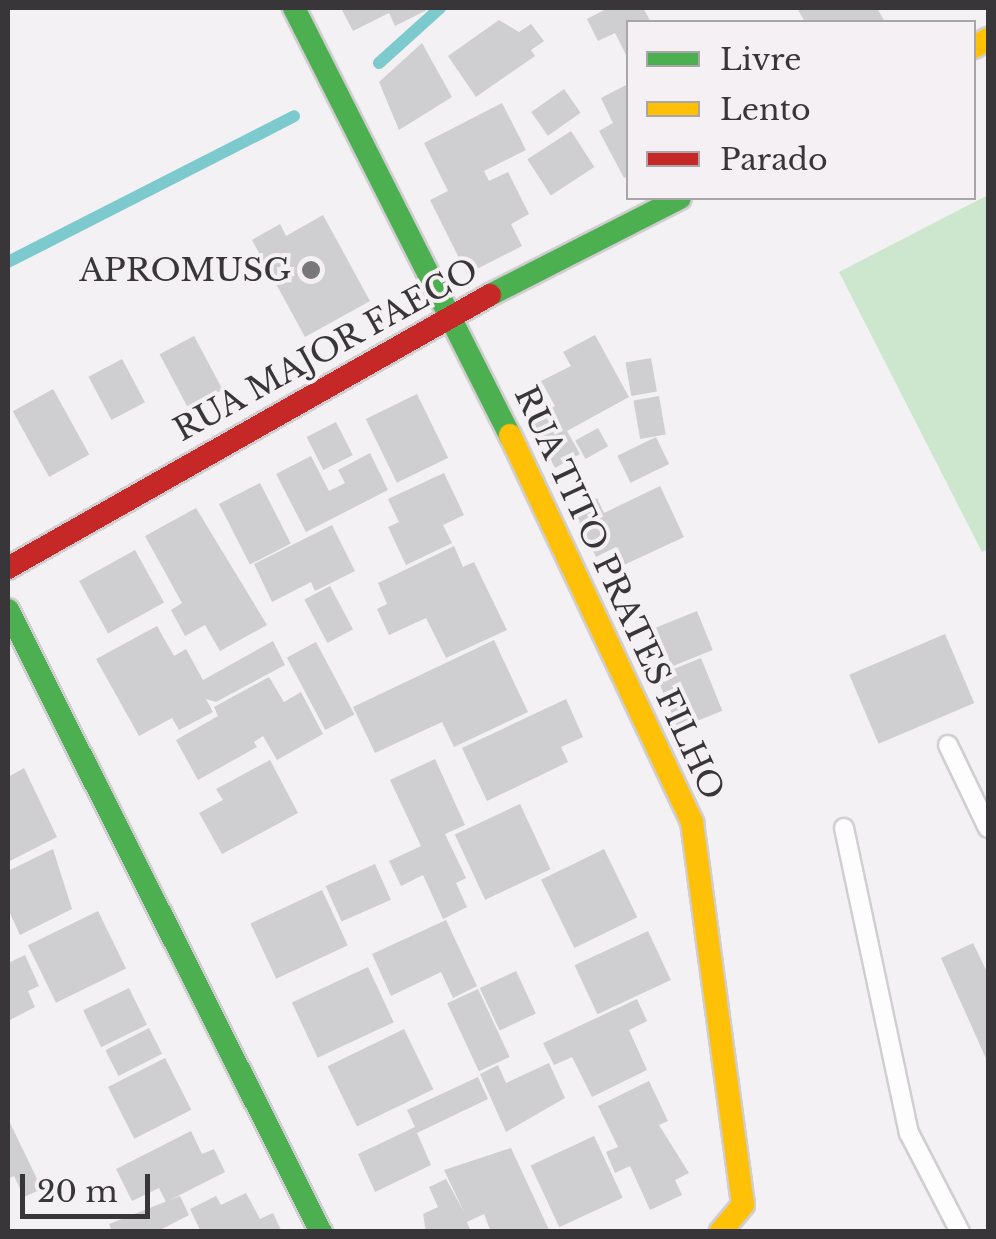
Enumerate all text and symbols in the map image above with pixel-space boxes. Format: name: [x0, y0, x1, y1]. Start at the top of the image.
legend: [626, 20, 976, 200]
text: Livre: [720, 41, 801, 78]
text: Lento: [720, 91, 811, 128]
text: Parado: [720, 141, 828, 178]
street label: RUA MAJOR FAECO: [166, 250, 486, 450]
place label: APROMUSG: [79, 251, 291, 289]
marker: APROMUSG: [300, 259, 322, 281]
street label: RUA TITO PRATES FILHO: [506, 379, 732, 807]
scale bar: [25, 1154, 155, 1216]
text: 20 m: [37, 1173, 118, 1210]

